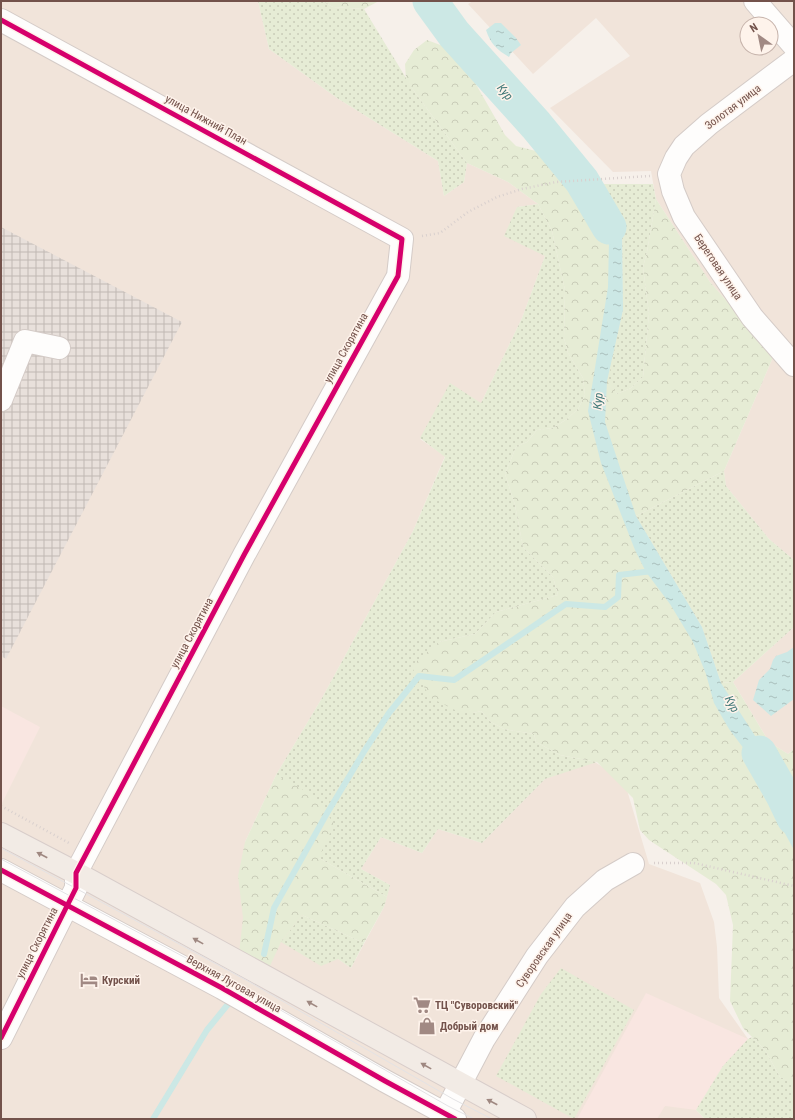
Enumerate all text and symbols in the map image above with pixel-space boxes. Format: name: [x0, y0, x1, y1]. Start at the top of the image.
north arrow: [739, 16, 779, 56]
text: N: [747, 21, 760, 35]
water label: Кур: [494, 81, 516, 103]
street label: Золотая улица: [703, 82, 763, 132]
street label: улица Нижний План: [163, 92, 249, 148]
street label: Береговая улица: [691, 232, 745, 302]
street label: улица Скорятина: [321, 311, 371, 385]
water label: Кур: [590, 392, 606, 410]
street label: улица Скорятина: [168, 596, 216, 670]
water label: Кур: [722, 693, 742, 715]
one-way arrow: [36, 852, 47, 859]
street label: улица Скорятина: [14, 905, 60, 981]
street label: Суворовская улица: [513, 910, 575, 990]
one-way arrow: [193, 938, 204, 944]
street label: Верхняя Луговая улица: [184, 953, 284, 1015]
hotel icon: Курский: [79, 970, 99, 990]
place label: Курский: [102, 974, 140, 987]
supermarket icon: ТЦ "Суворовский": [412, 995, 432, 1015]
place label: ТЦ "Суворовский": [435, 999, 518, 1012]
one-way arrow: [307, 1000, 318, 1007]
shop icon: Добрый дом: [417, 1016, 437, 1036]
place label: Добрый дом: [440, 1020, 499, 1033]
one-way arrow: [420, 1063, 432, 1070]
one-way arrow: [487, 1099, 498, 1105]

